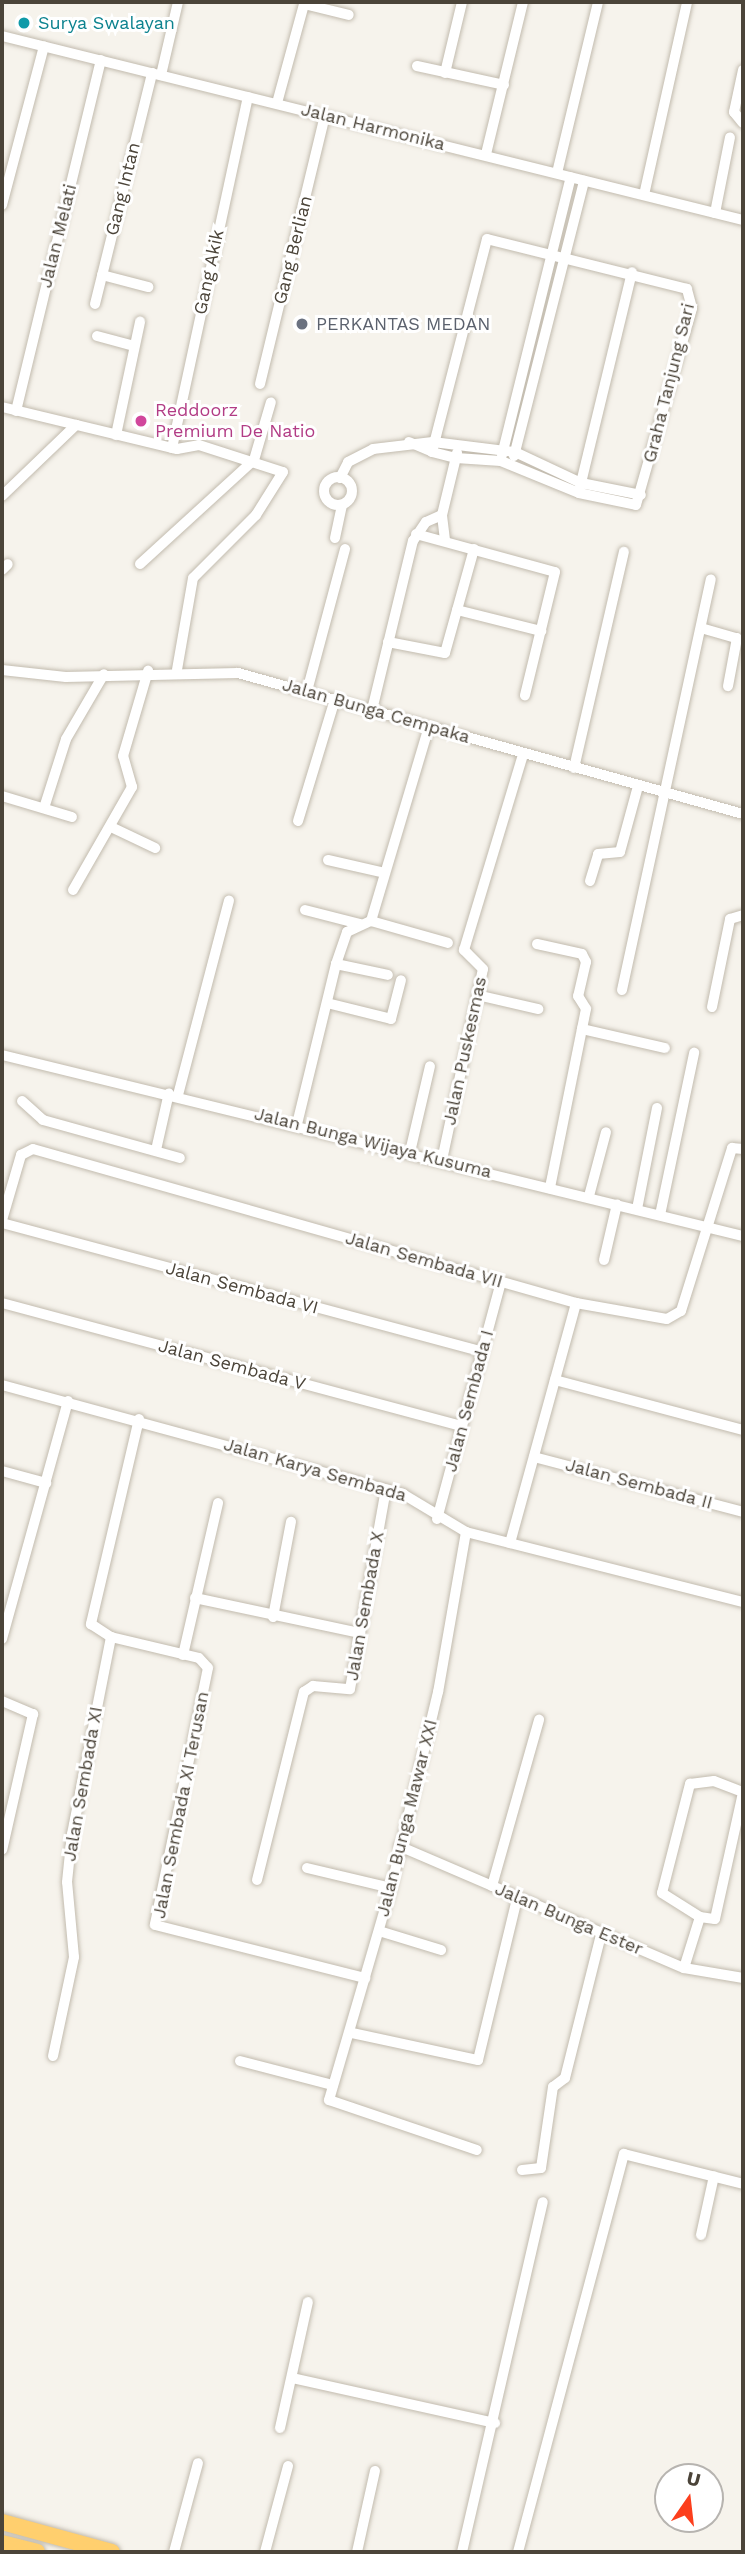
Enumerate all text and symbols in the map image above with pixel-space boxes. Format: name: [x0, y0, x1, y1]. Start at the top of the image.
place label: Surya Swalayan: [38, 12, 175, 34]
marker: Surya Swalayan: [16, 15, 32, 31]
street label: Jalan Harmonika: [299, 99, 447, 155]
street label: Gang Intan: [101, 140, 145, 238]
street label: Jalan Melati: [35, 182, 81, 290]
street label: Gang Berlian: [269, 193, 317, 307]
street label: Gang Akik: [189, 227, 229, 317]
street label: Graha Tanjung Sari: [639, 301, 699, 465]
place label: PERKANTAS MEDAN: [316, 313, 491, 335]
marker: PERKANTAS MEDAN: [294, 316, 310, 332]
place label: Reddoorz Premium De Natio: [155, 400, 315, 442]
marker: Reddoorz Premium De Natio: [133, 413, 149, 429]
street label: Jalan Bunga Cempaka: [280, 674, 472, 748]
street label: Jalan Puskesmas: [439, 975, 491, 1127]
street label: Jalan Bunga Wijaya Kusuma: [251, 1103, 495, 1183]
street label: Jalan Sembada VII: [342, 1227, 506, 1293]
street label: Jalan Sembada VI: [163, 1257, 321, 1319]
street label: Jalan Sembada I: [440, 1327, 498, 1475]
street label: Jalan Sembada V: [155, 1335, 309, 1395]
street label: Jalan Karya Sembada: [221, 1433, 409, 1507]
street label: Jalan Sembada II: [563, 1454, 715, 1514]
street label: Jalan Sembada X: [341, 1529, 389, 1683]
street label: Jalan Sembada XI Terusan: [148, 1689, 214, 1921]
street label: Jalan Sembada XI: [59, 1705, 107, 1863]
street label: Jalan Bunga Mawar XXI: [372, 1717, 442, 1919]
street label: Jalan Bunga Ester: [492, 1878, 646, 1960]
north arrow: [654, 2463, 724, 2533]
text: U: [684, 2466, 703, 2492]

